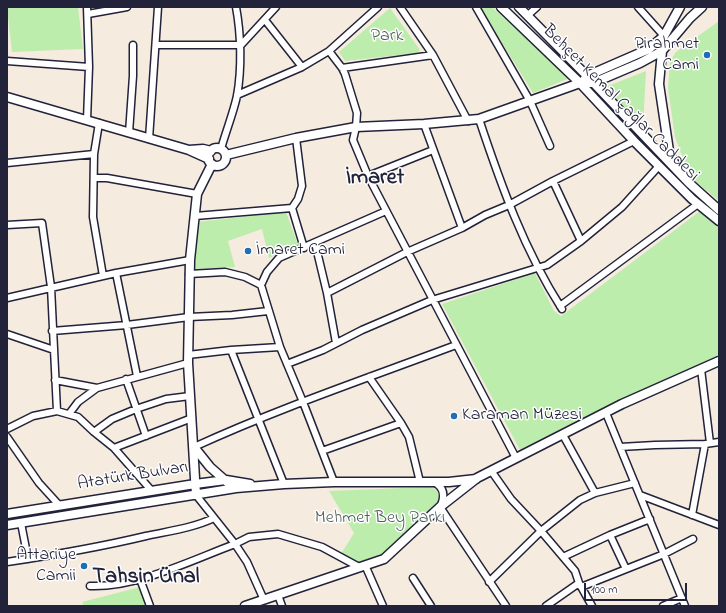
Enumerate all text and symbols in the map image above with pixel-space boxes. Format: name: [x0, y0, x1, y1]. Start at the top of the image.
street label: Behçet Kemal Çağlar Caddesi: [537, 21, 703, 187]
park label: Park: [371, 26, 403, 48]
place label: Pirahmet Cami: [634, 34, 699, 76]
marker: Pirahmet Cami: [702, 50, 712, 60]
district label: İmaret: [346, 166, 404, 192]
place label: İmaret Cami: [256, 240, 345, 262]
marker: İmaret Cami: [243, 246, 253, 256]
place label: Karaman Müzesi: [462, 405, 582, 427]
marker: Karaman Müzesi: [449, 411, 459, 421]
street label: Atatürk Bulvarı: [76, 458, 190, 496]
park label: Mehmet Bey Parkı: [315, 508, 445, 530]
place label: Attariye Camii: [16, 545, 76, 588]
marker: Attariye Camii: [79, 561, 89, 571]
district label: Tahsin Ünal: [93, 565, 199, 591]
scale bar: [586, 575, 689, 601]
text: 100 m: [591, 581, 618, 599]

